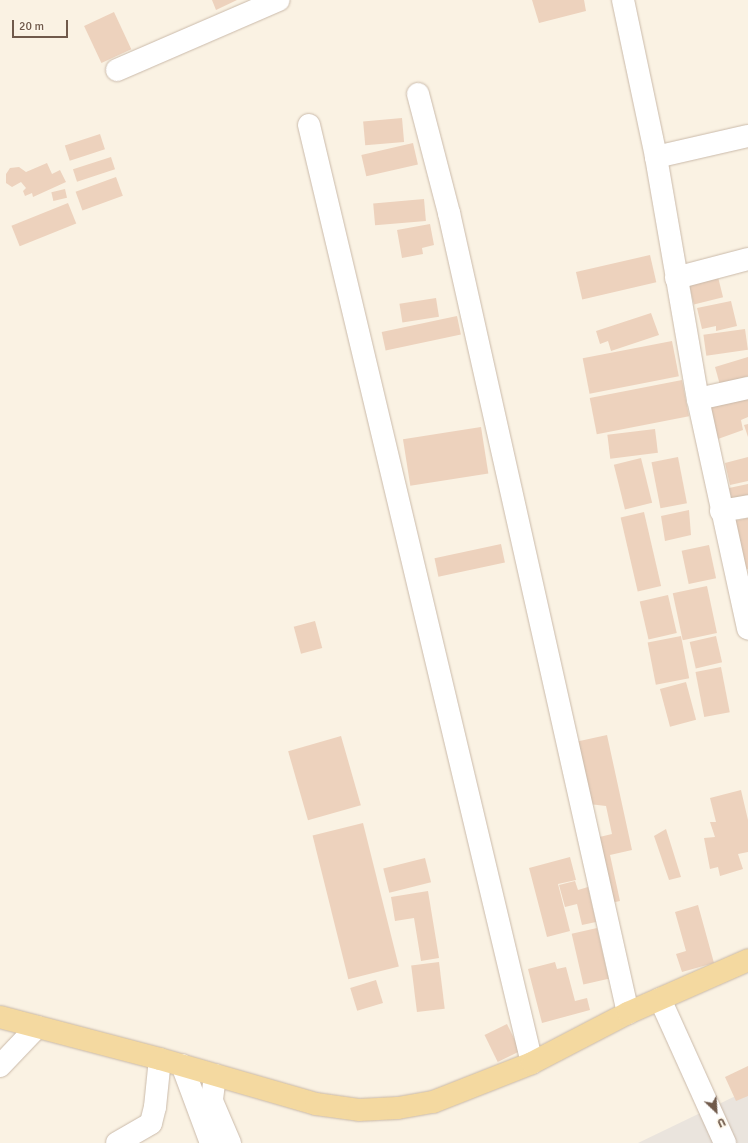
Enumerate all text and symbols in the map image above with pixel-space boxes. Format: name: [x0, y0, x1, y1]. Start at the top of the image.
scale bar: [14, 12, 70, 38]
text: 20 m: [19, 19, 44, 34]
north arrow: [696, 1091, 736, 1131]
text: U: [715, 1115, 727, 1130]

